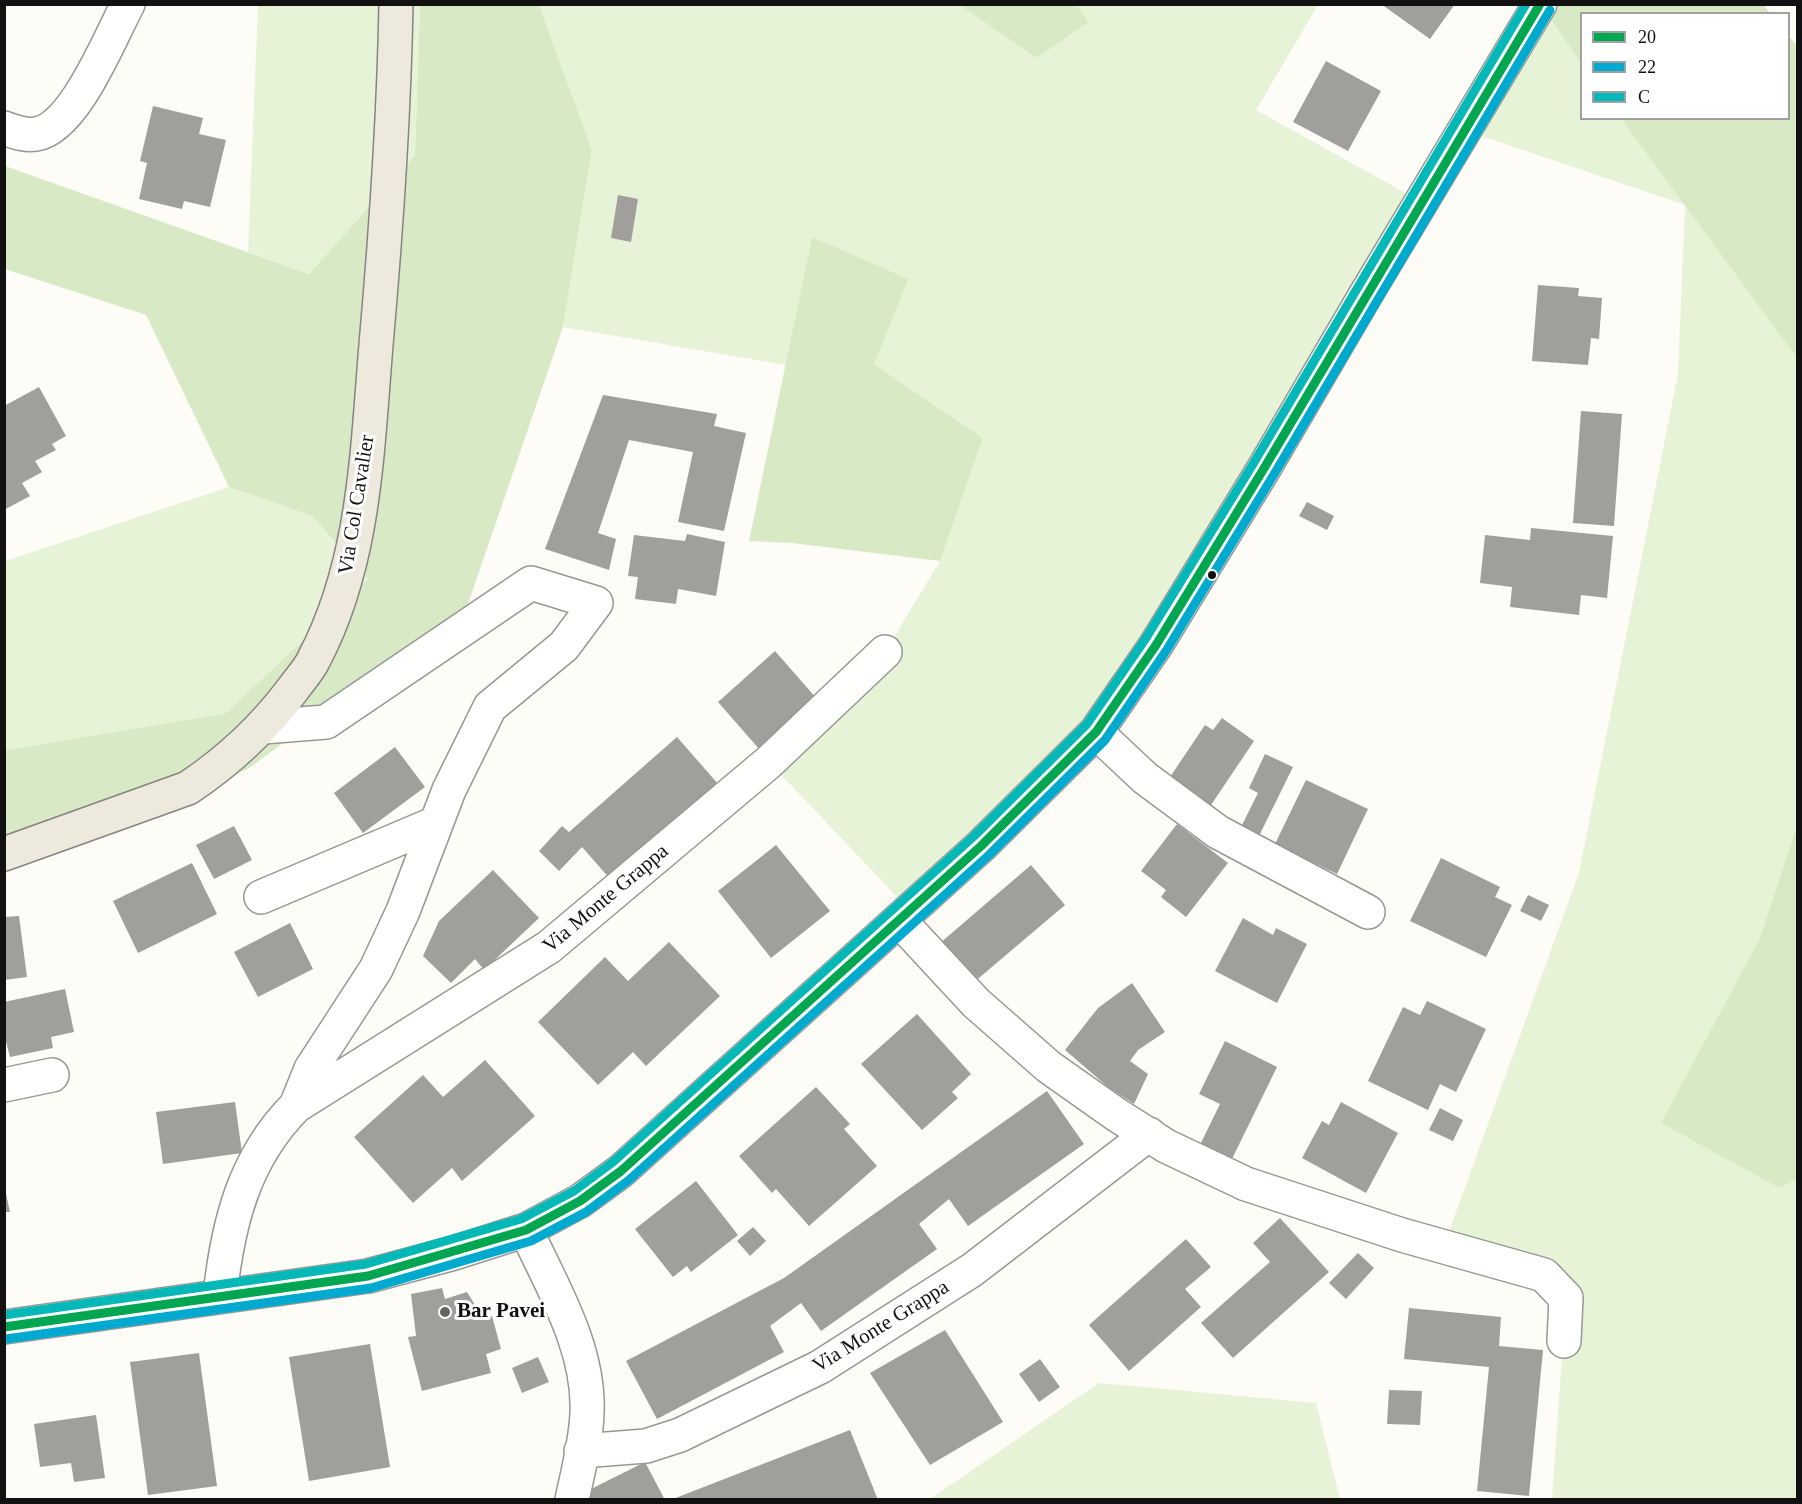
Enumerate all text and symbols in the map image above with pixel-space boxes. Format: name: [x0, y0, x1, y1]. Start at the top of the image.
legend: [1580, 12, 1790, 120]
text: 20: [1638, 27, 1656, 47]
text: 22: [1638, 57, 1656, 77]
text: C: [1638, 87, 1650, 107]
street label: Via Col Cavalier: [334, 433, 380, 577]
unlabelled marker: [1206, 569, 1218, 581]
street label: Via Monte Grappa: [538, 839, 674, 959]
street label: Via Monte Grappa: [808, 1275, 954, 1379]
place label: Bar Pavei: [457, 1299, 545, 1325]
marker: Bar Pavei: [438, 1305, 452, 1319]

